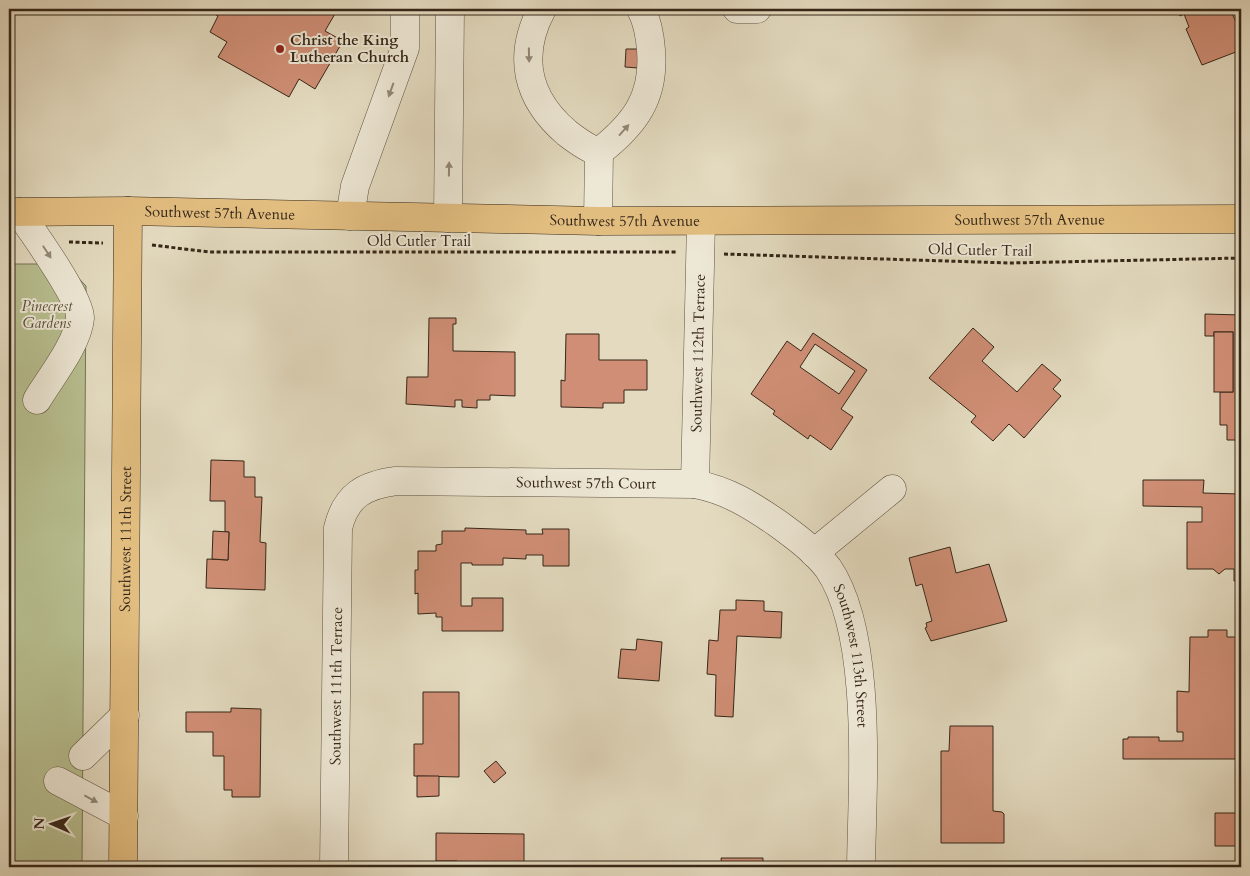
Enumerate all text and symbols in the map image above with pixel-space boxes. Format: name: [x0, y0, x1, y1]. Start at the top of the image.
place label: Christ the King Lutheran Church: [290, 30, 410, 67]
marker: Christ the King Lutheran Church: [274, 43, 286, 55]
one-way arrow: [526, 47, 534, 63]
one-way arrow: [387, 83, 395, 98]
one-way arrow: [618, 123, 629, 136]
one-way arrow: [445, 161, 453, 177]
street label: Southwest 57th Avenue: [145, 201, 296, 225]
street label: Southwest 57th Avenue: [955, 209, 1105, 230]
street label: Southwest 57th Avenue: [549, 210, 700, 231]
street label: Old Cutler Trail: [367, 231, 471, 251]
street label: Old Cutler Trail: [928, 239, 1033, 261]
one-way arrow: [42, 246, 51, 259]
street label: Southwest 112th Terrace: [686, 273, 710, 433]
park label: Pinecrest Gardens: [22, 296, 73, 333]
street label: Southwest 111th Street: [115, 466, 136, 612]
street label: Southwest 57th Court: [516, 472, 656, 494]
street label: Southwest 113th Street: [828, 581, 873, 728]
street label: Southwest 111th Terrace: [325, 606, 347, 765]
one-way arrow: [84, 795, 98, 803]
north arrow: [28, 798, 78, 848]
text: N: [30, 817, 49, 830]

